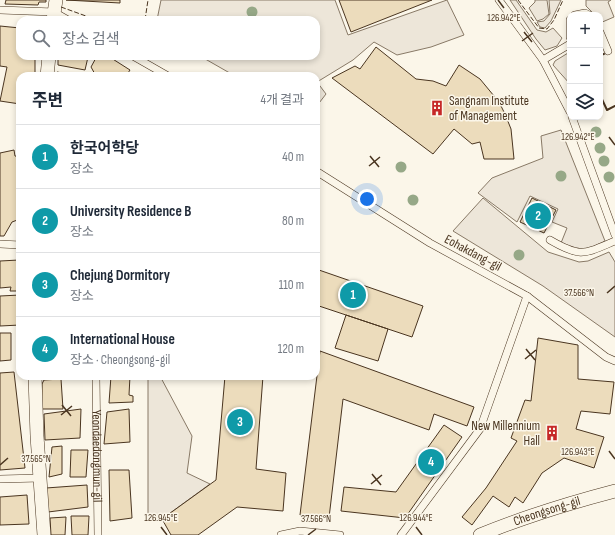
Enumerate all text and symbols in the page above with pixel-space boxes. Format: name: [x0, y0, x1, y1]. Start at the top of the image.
text: 126.942°E: [487, 12, 521, 24]
map controls: [567, 12, 603, 120]
button: +: [567, 12, 603, 48]
search box: [16, 16, 320, 60]
icon: search: [30, 27, 52, 49]
text: 장소 검색: [62, 30, 120, 49]
button: −: [567, 48, 603, 84]
button: layers: [567, 84, 603, 120]
text: 주변: [32, 91, 63, 111]
text: 4개 결과: [261, 92, 304, 108]
place label: Sangnam Institute of Management: [449, 93, 529, 124]
building icon: Sangnam Institute of Management: [428, 99, 446, 117]
text: 126.942°E: [561, 131, 595, 143]
text: 한국어학당: [70, 139, 139, 158]
text: 1: [42, 149, 48, 165]
text: 40 m: [282, 149, 304, 165]
text: 장소: [70, 161, 94, 177]
your location: [357, 189, 377, 209]
pin: 2: [525, 201, 551, 231]
text: University Residence B: [70, 202, 191, 221]
text: 2: [42, 213, 48, 229]
text: 80 m: [282, 213, 304, 229]
text: 장소: [70, 224, 94, 240]
street label: Eohakdang-gil: [442, 231, 504, 275]
text: Chejung Dormitory: [70, 266, 170, 285]
text: 3: [42, 277, 48, 293]
text: 110 m: [279, 277, 304, 293]
pin: 1: [340, 280, 366, 310]
text: 37.566°N: [564, 287, 594, 299]
text: 장소: [70, 288, 94, 304]
text: International House: [70, 330, 175, 349]
text: 4: [42, 341, 48, 357]
text: 120 m: [278, 341, 304, 357]
text: 장소 · Cheongsong-gil: [70, 352, 170, 368]
pin: 3: [227, 407, 253, 437]
street label: Yeondaedongmun-gil: [88, 410, 106, 502]
place label: New Millennium Hall: [471, 418, 540, 449]
building icon: New Millennium Hall: [543, 424, 561, 442]
text: 126.943°E: [561, 446, 595, 458]
pin: 4: [418, 447, 444, 477]
text: 37.565°N: [21, 453, 51, 465]
street label: Cheongsong-gil: [511, 493, 582, 530]
text: 126.945°E: [144, 512, 178, 524]
text: 126.944°E: [399, 512, 433, 524]
text: 37.566°N: [301, 513, 331, 525]

